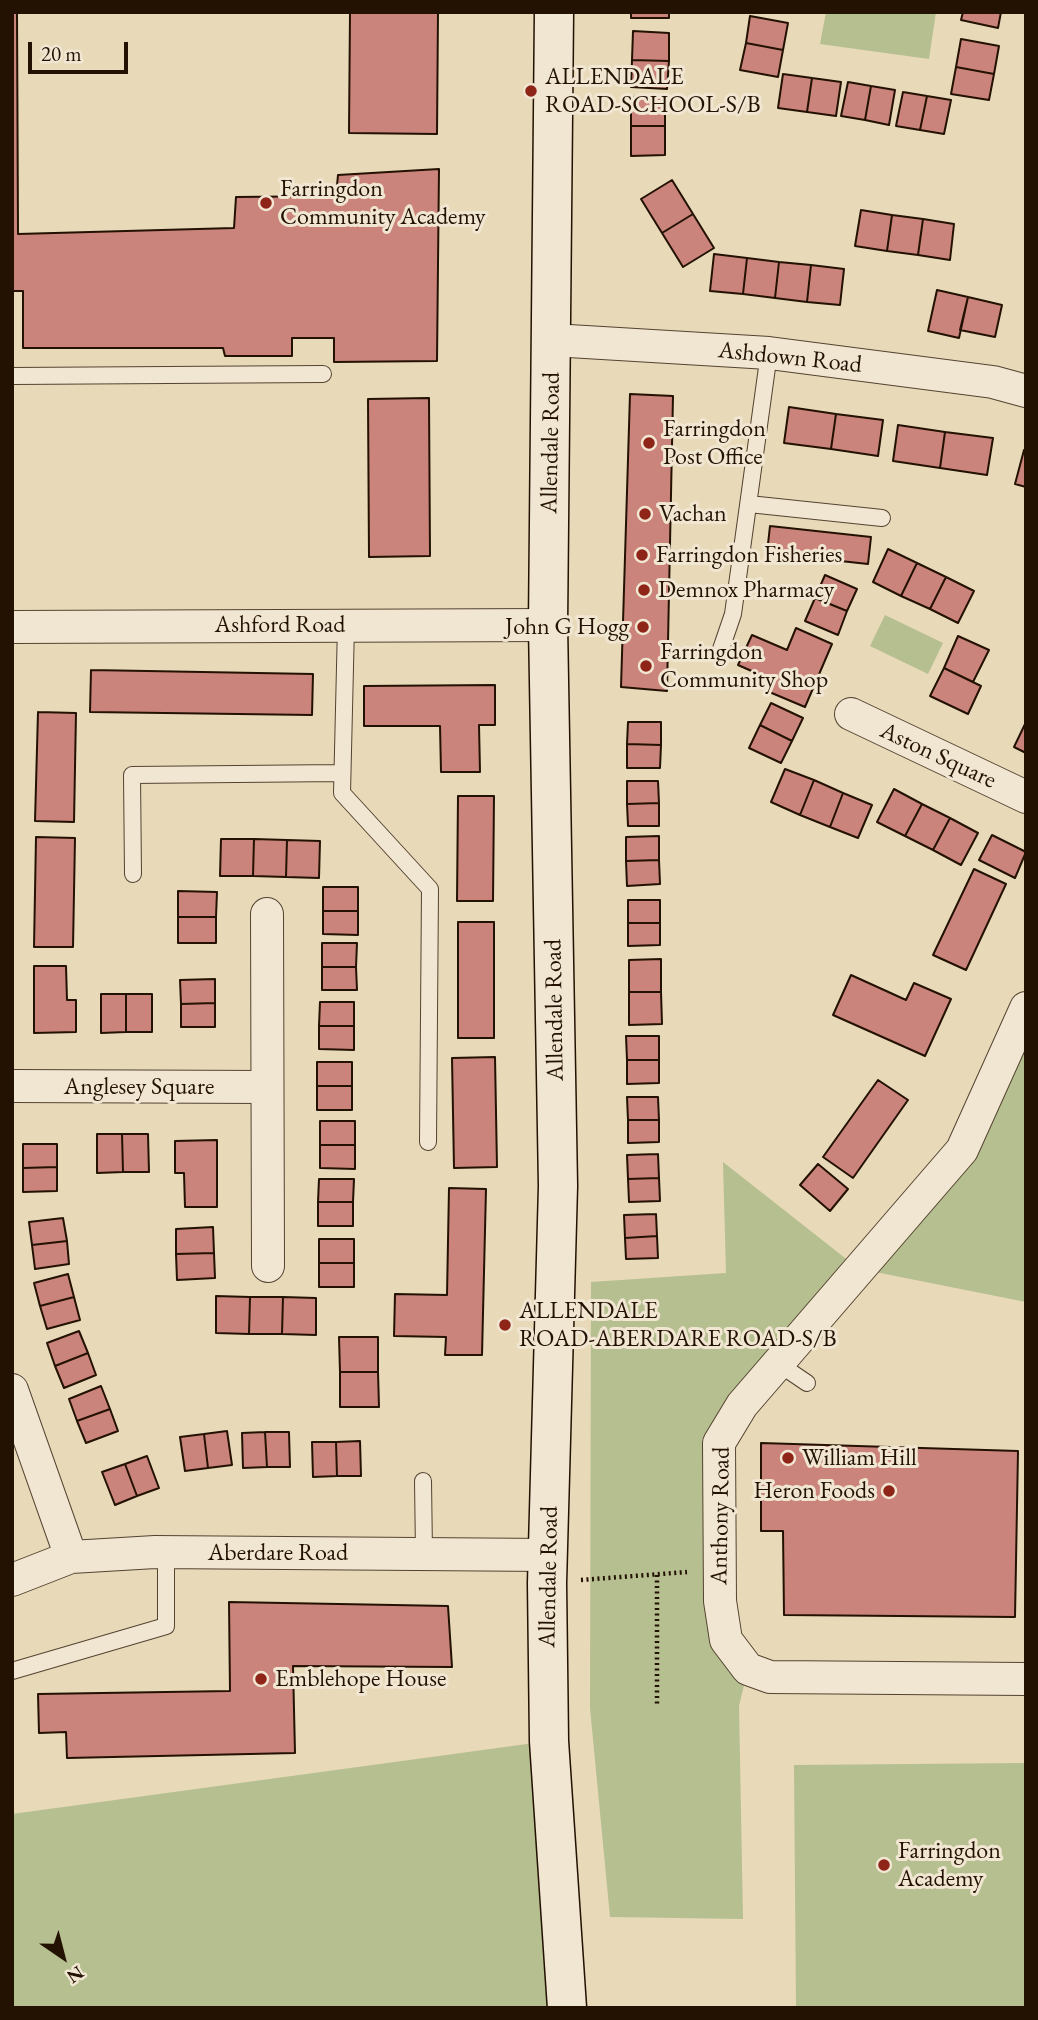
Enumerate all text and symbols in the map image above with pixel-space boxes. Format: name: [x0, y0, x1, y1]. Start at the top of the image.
scale bar: [32, 28, 131, 72]
text: 20 m: [41, 40, 82, 67]
place label: ALLENDALE ROAD-SCHOOL-S/B: [545, 63, 761, 119]
marker: ALLENDALE ROAD-SCHOOL-S/B: [523, 83, 539, 99]
place label: Farringdon Community Academy: [280, 175, 486, 231]
marker: Farringdon Community Academy: [258, 195, 274, 211]
street label: Ashdown Road: [717, 336, 863, 380]
street label: Allendale Road: [535, 372, 567, 514]
place label: Farringdon Post Office: [663, 415, 766, 471]
marker: Farringdon Post Office: [641, 435, 657, 451]
place label: Vachan: [659, 500, 727, 528]
marker: Vachan: [637, 506, 653, 522]
place label: Farringdon Fisheries: [656, 541, 842, 569]
marker: Farringdon Fisheries: [634, 547, 650, 563]
place label: Demnox Pharmacy: [658, 576, 834, 604]
marker: Demnox Pharmacy: [636, 582, 652, 598]
street label: Ashford Road: [215, 611, 345, 639]
place label: John G Hogg: [505, 613, 629, 641]
marker: John G Hogg: [635, 619, 651, 635]
place label: Farringdon Community Shop: [660, 638, 828, 694]
marker: Farringdon Community Shop: [638, 658, 654, 674]
street label: Aston Square: [875, 717, 1001, 795]
street label: Allendale Road: [539, 939, 571, 1081]
street label: Anglesey Square: [64, 1073, 214, 1101]
place label: ALLENDALE ROAD-ABERDARE ROAD-S/B: [519, 1297, 837, 1353]
marker: ALLENDALE ROAD-ABERDARE ROAD-S/B: [497, 1317, 513, 1333]
place label: William Hill: [802, 1444, 917, 1472]
street label: Anthony Road: [705, 1447, 737, 1585]
marker: William Hill: [780, 1450, 796, 1466]
place label: Heron Foods: [754, 1477, 875, 1505]
marker: Heron Foods: [881, 1483, 897, 1499]
street label: Allendale Road: [533, 1506, 565, 1648]
street label: Aberdare Road: [208, 1539, 348, 1567]
place label: Emblehope House: [275, 1665, 446, 1693]
marker: Emblehope House: [253, 1671, 269, 1687]
place label: Farringdon Academy: [898, 1837, 1001, 1893]
marker: Farringdon Academy: [876, 1857, 892, 1873]
north arrow: [28, 1922, 98, 1992]
text: N: [62, 1960, 89, 1989]

